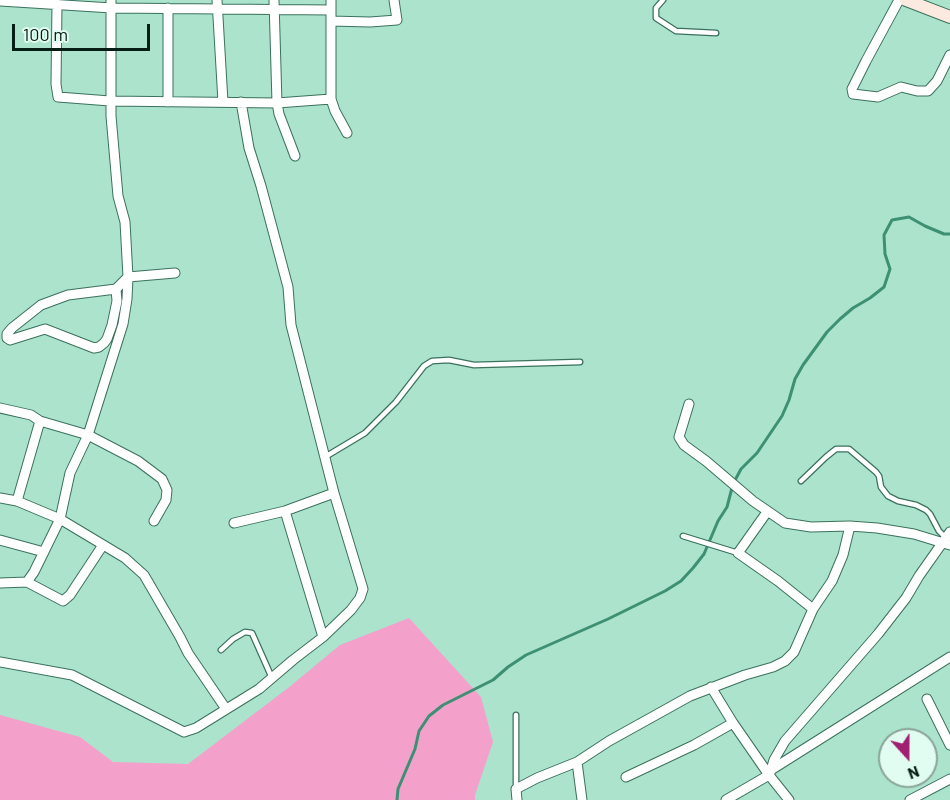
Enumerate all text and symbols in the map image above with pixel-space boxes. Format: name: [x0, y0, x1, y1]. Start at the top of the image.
scale bar: [15, 12, 153, 50]
text: 100 m: [23, 23, 68, 45]
north arrow: [878, 728, 938, 788]
text: N: [906, 763, 922, 784]

